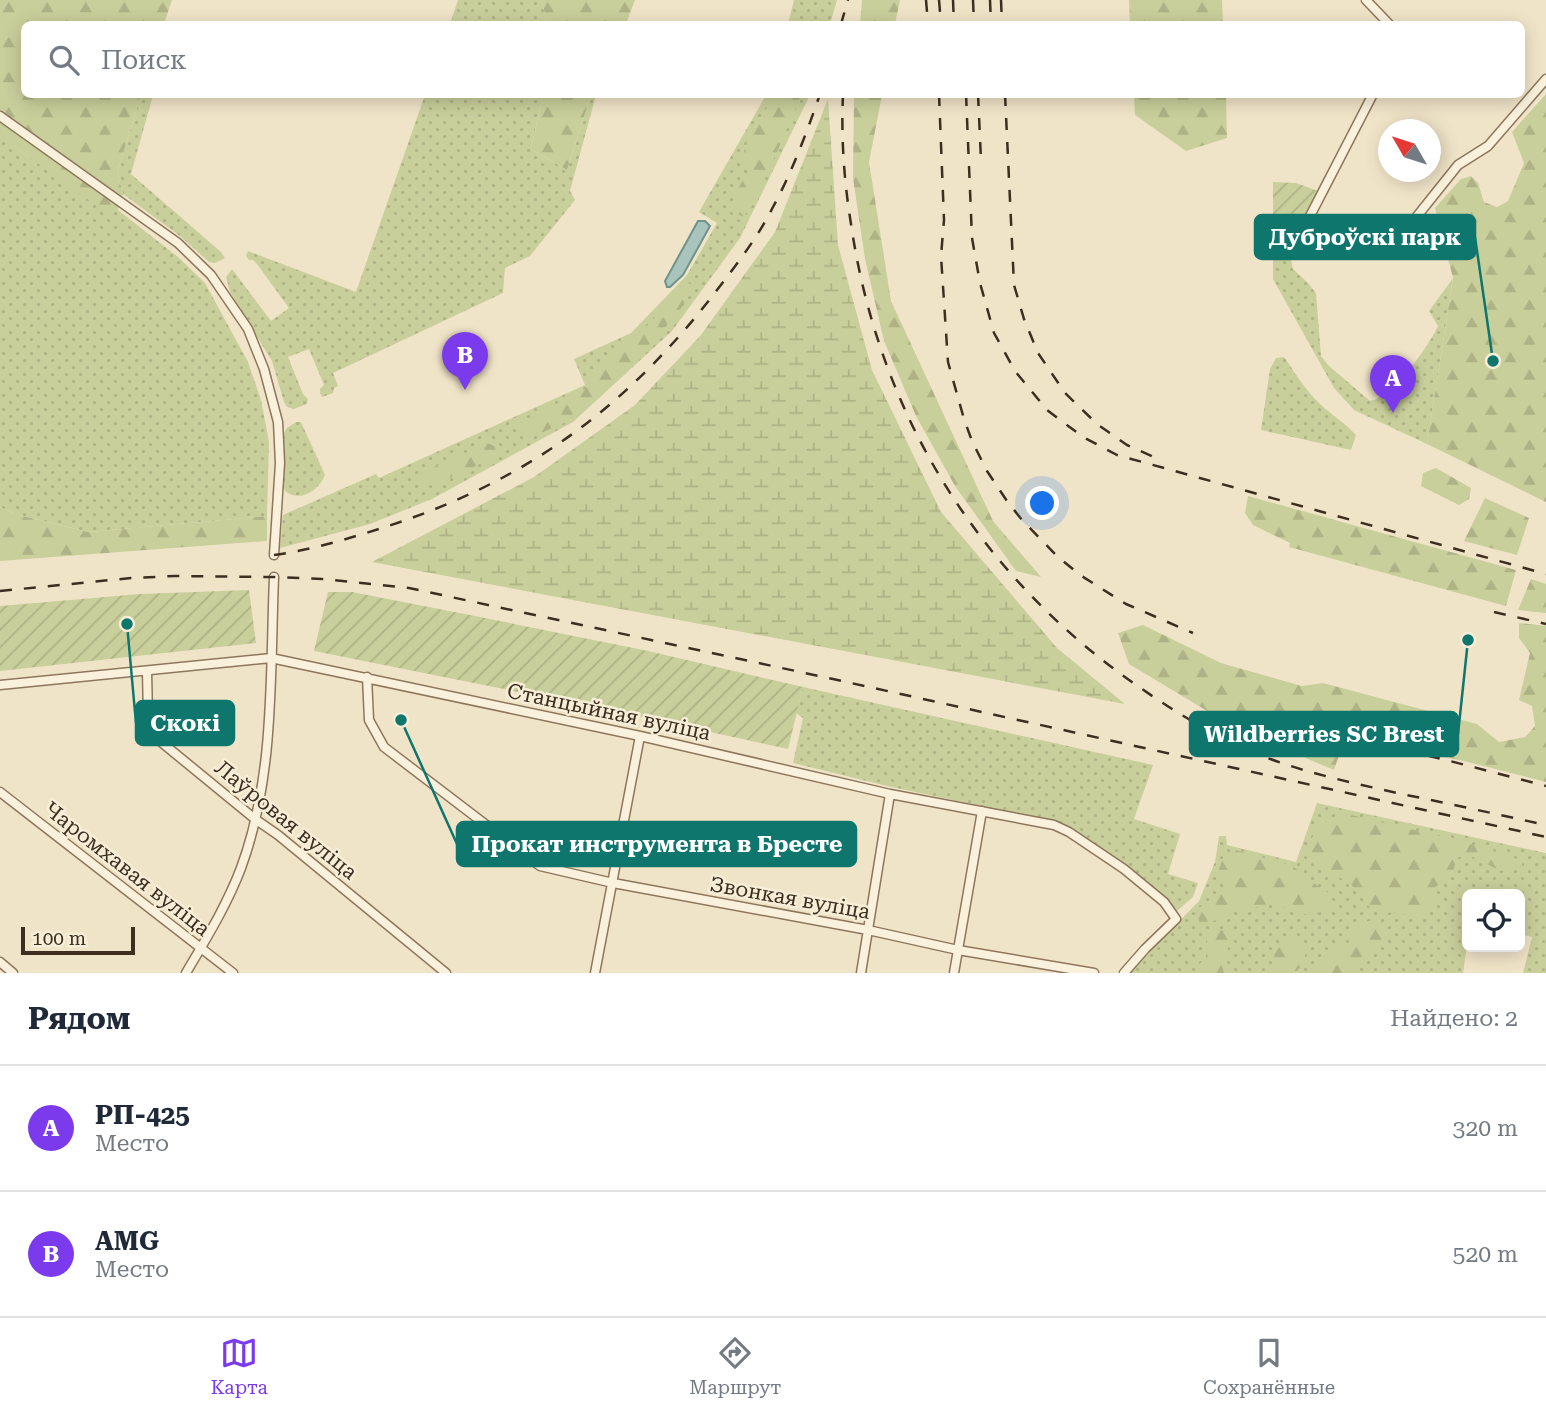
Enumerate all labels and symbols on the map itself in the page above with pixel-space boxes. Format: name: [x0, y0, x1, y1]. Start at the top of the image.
north arrow: [1378, 119, 1441, 182]
callout: Дуброўскі парк: [1255, 215, 1475, 259]
text: Дуброўскі парк: [1269, 224, 1461, 251]
pin: B: [442, 332, 488, 390]
pin: A: [1370, 355, 1416, 413]
your location: [1025, 486, 1059, 520]
street label: Станцыйная вуліца: [505, 679, 714, 745]
callout: Скокі: [136, 701, 234, 745]
text: Скокі: [150, 710, 220, 737]
callout: Wildberries SC Brest: [1190, 712, 1458, 756]
text: Wildberries SC Brest: [1204, 721, 1444, 748]
street label: Лаўровая вуліца: [210, 755, 362, 885]
street label: Чаромхавая вуліца: [39, 797, 215, 942]
callout: Прокат инструмента в Бресте: [457, 822, 856, 866]
text: Прокат инструмента в Бресте: [472, 831, 843, 858]
street label: Звонкая вуліца: [708, 872, 873, 924]
scale bar: [21, 924, 135, 956]

